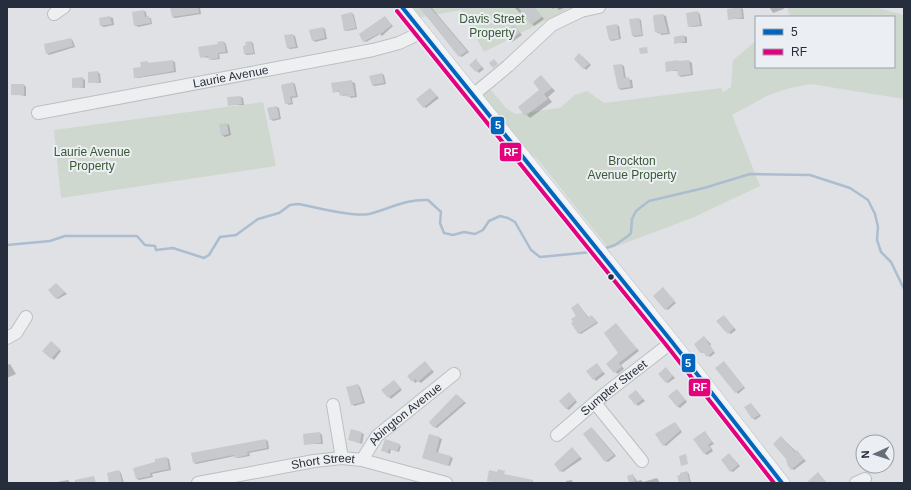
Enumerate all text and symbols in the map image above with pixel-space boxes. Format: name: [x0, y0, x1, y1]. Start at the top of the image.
park label: Davis Street Property: [459, 12, 525, 40]
legend: [755, 16, 895, 68]
text: 5: [791, 25, 798, 39]
text: RF: [791, 45, 807, 59]
street label: Laurie Avenue: [192, 63, 270, 91]
line badge: 5: [490, 116, 505, 135]
text: 5: [495, 119, 501, 131]
line badge: RF: [499, 142, 522, 162]
park label: Laurie Avenue Property: [54, 145, 131, 173]
text: RF: [504, 146, 519, 158]
park label: Brockton Avenue Property: [587, 154, 677, 182]
unlabelled marker: [606, 272, 616, 282]
line badge: 5: [681, 353, 696, 373]
street label: Sumpter Street: [578, 357, 650, 418]
text: 5: [685, 357, 691, 369]
line badge: RF: [688, 378, 711, 397]
street label: Abington Avenue: [366, 380, 445, 448]
text: RF: [693, 381, 708, 393]
north arrow: [855, 434, 895, 474]
text: N: [859, 450, 871, 459]
street label: Short Street: [290, 451, 356, 472]

